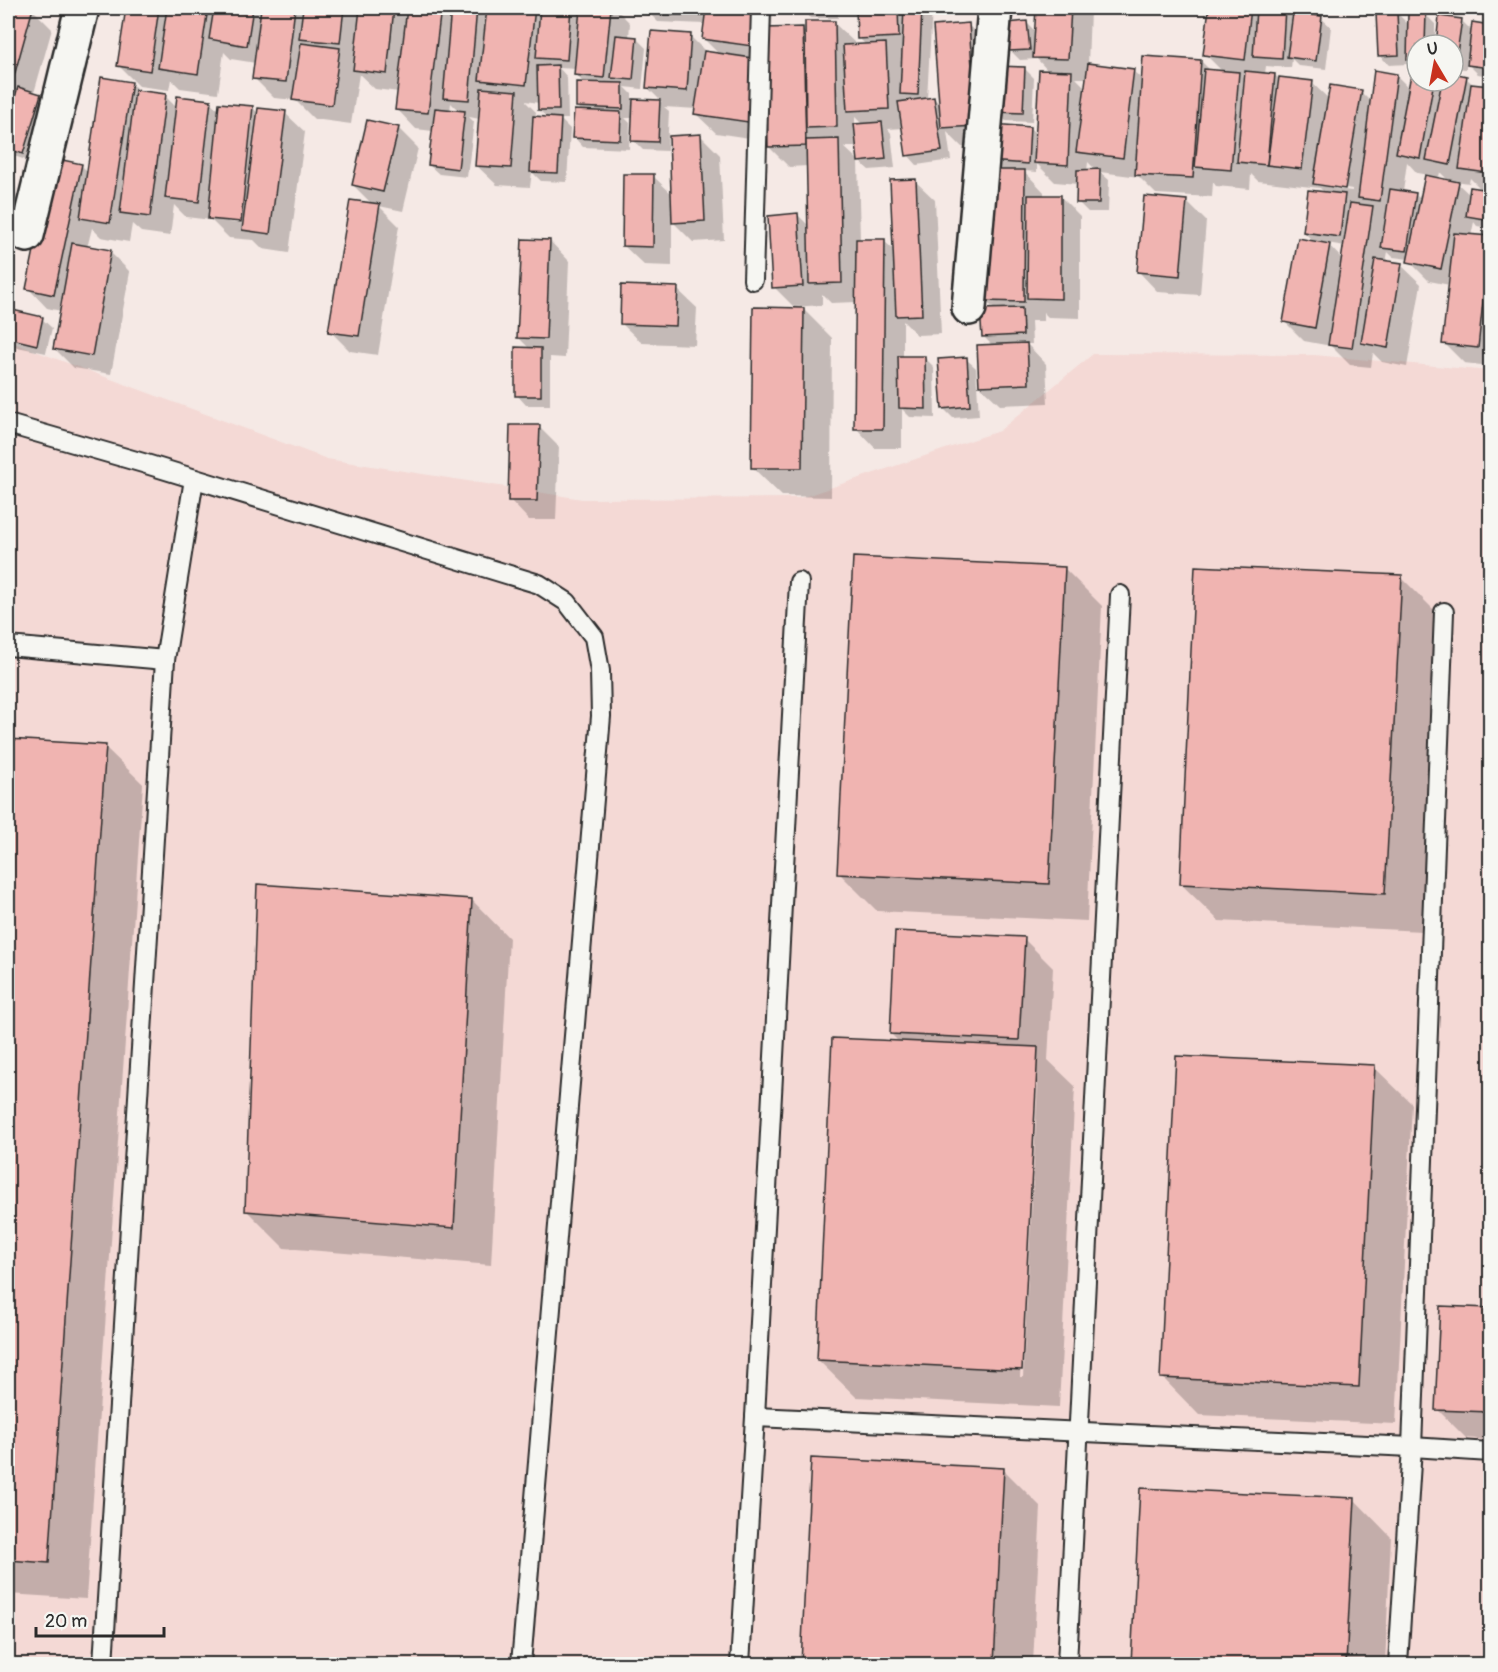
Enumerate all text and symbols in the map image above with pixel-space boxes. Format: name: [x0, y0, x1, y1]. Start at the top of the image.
north arrow: [1405, 33, 1465, 93]
text: U: [1426, 38, 1440, 60]
scale bar: [36, 1600, 164, 1638]
text: 20 m: [45, 1610, 87, 1633]

